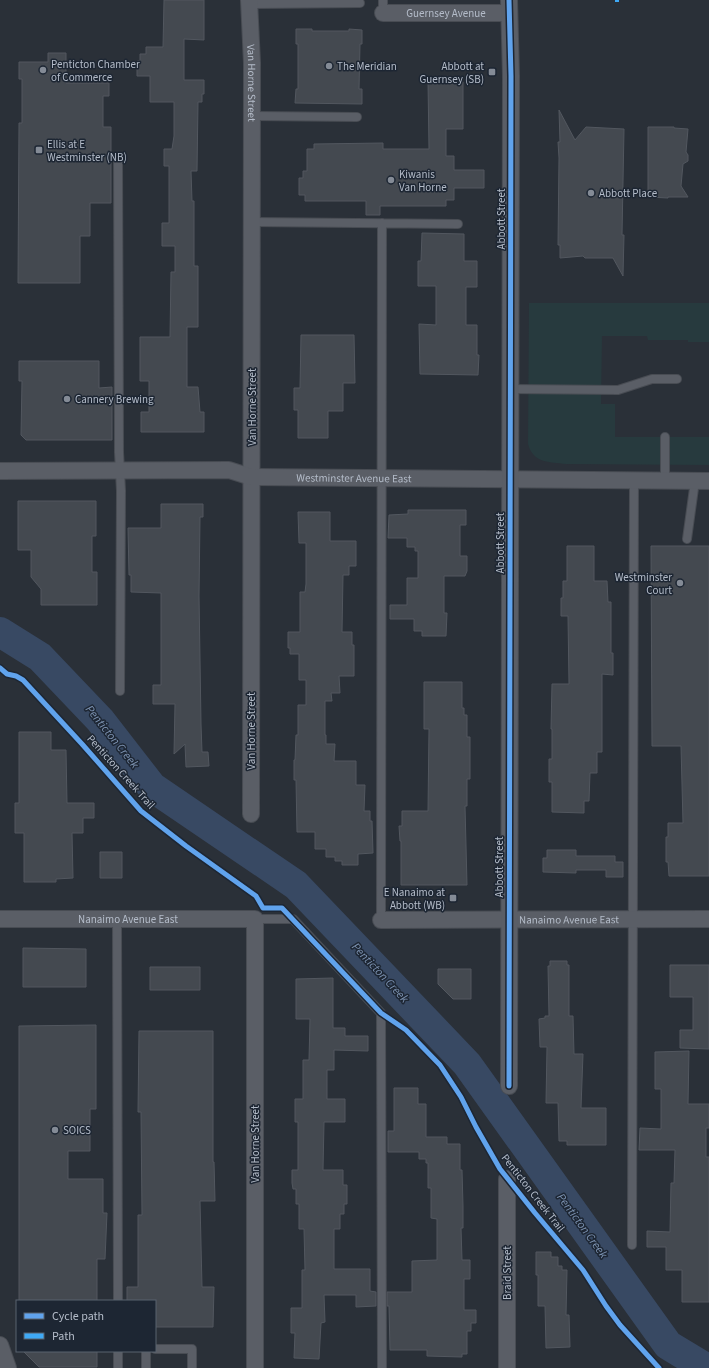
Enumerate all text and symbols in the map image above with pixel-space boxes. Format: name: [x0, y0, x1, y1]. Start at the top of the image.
street label: Guernsey Avenue: [406, 6, 486, 21]
street label: Van Horne Street: [244, 44, 260, 122]
place label: Penticton Chamber of Commerce: [51, 57, 140, 85]
place label: The Meridian: [337, 59, 397, 74]
place label: Abbott at Guernsey (SB): [419, 59, 484, 87]
marker: The Meridian: [324, 61, 334, 71]
marker: Penticton Chamber of Commerce: [38, 65, 48, 75]
marker: Abbott at Guernsey (SB): [487, 67, 497, 77]
place label: Ellis at E Westminster (NB): [47, 137, 127, 165]
marker: Ellis at E Westminster (NB): [34, 145, 44, 155]
place label: Kiwanis Van Horne: [399, 167, 447, 195]
marker: Kiwanis Van Horne: [386, 175, 396, 185]
place label: Abbott Place: [599, 186, 658, 201]
street label: Abbott Street: [494, 188, 509, 249]
marker: Abbott Place: [586, 188, 596, 198]
street label: Van Horne Street: [245, 368, 260, 446]
place label: Cannery Brewing: [75, 392, 154, 407]
marker: Cannery Brewing: [62, 394, 72, 404]
street label: Westminster Avenue East: [296, 470, 412, 486]
street label: Abbott Street: [493, 512, 508, 573]
place label: Westminster Court: [615, 570, 672, 598]
marker: Westminster Court: [675, 578, 685, 588]
street label: Van Horne Street: [244, 692, 259, 770]
water label: Penticton Creek: [81, 702, 143, 772]
street label: Penticton Creek Trail: [84, 732, 159, 812]
street label: Abbott Street: [492, 836, 507, 897]
place label: E Nanaimo at Abbott (WB): [384, 885, 445, 913]
marker: E Nanaimo at Abbott (WB): [448, 893, 458, 903]
street label: Nanaimo Avenue East: [78, 912, 178, 927]
street label: Nanaimo Avenue East: [519, 912, 619, 927]
water label: Penticton Creek: [348, 939, 413, 1007]
street label: Van Horne Street: [248, 1105, 263, 1183]
place label: SOICS: [63, 1123, 91, 1138]
marker: SOICS: [50, 1125, 60, 1135]
street label: Penticton Creek Trail: [498, 1151, 568, 1235]
water label: Penticton Creek: [553, 1190, 612, 1262]
street label: Braid Street: [500, 1246, 515, 1300]
legend: [16, 1300, 156, 1352]
text: Cycle path: [52, 1308, 104, 1325]
text: Path: [52, 1328, 75, 1345]

